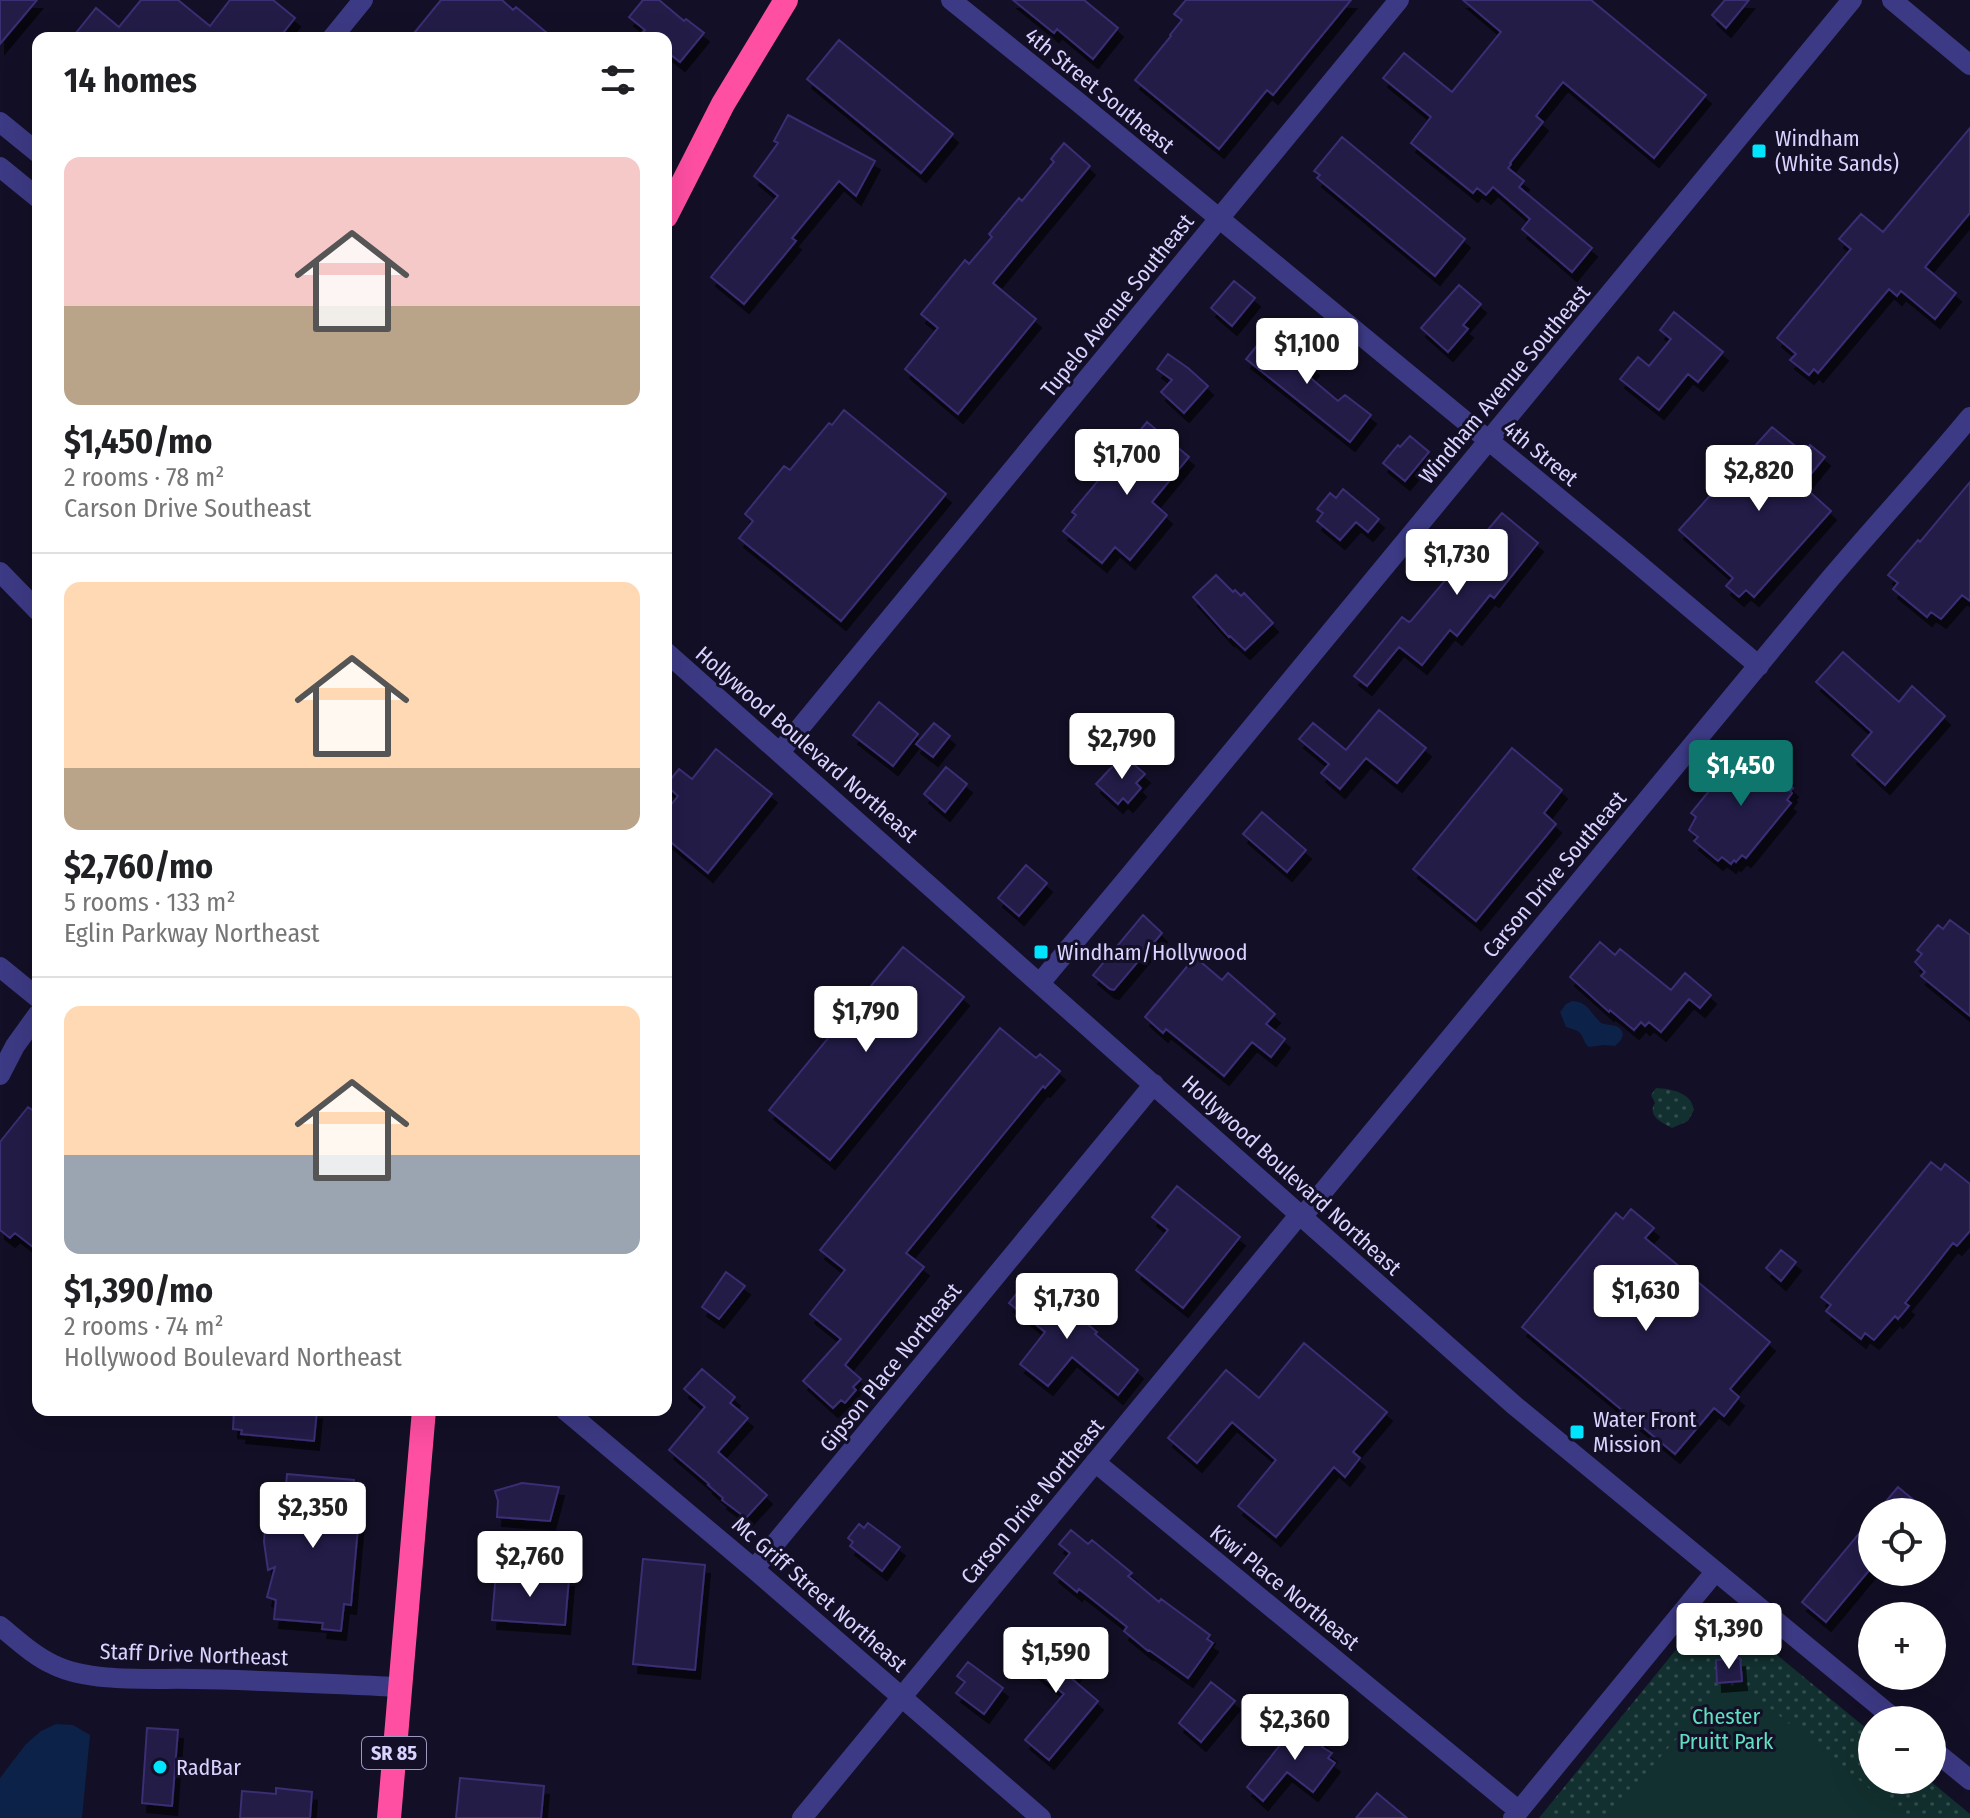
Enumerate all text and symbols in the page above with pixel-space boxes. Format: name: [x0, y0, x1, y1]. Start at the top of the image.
street label: 4th Street Southeast: [1019, 22, 1181, 159]
icon: filters: [596, 58, 640, 102]
text: 14 homes: [64, 60, 197, 101]
place label: Windham (White Sands): [1775, 125, 1899, 177]
marker: Windham (White Sands): [1750, 142, 1768, 160]
street label: Tupelo Avenue Southeast: [1035, 208, 1200, 402]
icon: home: [280, 209, 424, 353]
street label: Windham Avenue Southeast: [1413, 279, 1596, 489]
pin: $1,100: [1242, 318, 1372, 386]
text: $1,100: [1274, 328, 1340, 359]
street label: 4th Street: [1498, 415, 1584, 492]
text: $1,450/mo: [64, 421, 212, 462]
pin: $1,700: [1062, 429, 1192, 497]
text: $1,700: [1093, 439, 1161, 470]
pin: $2,820: [1694, 445, 1824, 513]
text: $2,820: [1724, 455, 1794, 486]
text: 2 rooms · 78 m²: [64, 462, 225, 493]
text: Carson Drive Southeast: [64, 493, 311, 524]
pin: $1,730: [1392, 529, 1522, 597]
text: $1,730: [1424, 539, 1490, 570]
icon: home: [280, 634, 424, 778]
street label: Hollywood Boulevard Northeast: [690, 640, 924, 849]
pin: $2,790: [1057, 713, 1187, 781]
text: $2,790: [1087, 723, 1157, 754]
pin: $1,450: [1676, 740, 1806, 808]
text: $1,450: [1707, 750, 1775, 781]
street label: Carson Drive Southeast: [1477, 785, 1632, 963]
text: $2,760/mo: [64, 846, 213, 887]
text: 5 rooms · 133 m²: [64, 887, 236, 918]
text: Eglin Parkway Northeast: [64, 918, 320, 949]
place label: Windham/Hollywood: [1057, 939, 1247, 966]
marker: Windham/Hollywood: [1032, 943, 1050, 961]
pin: $1,790: [801, 986, 931, 1054]
text: $1,790: [832, 996, 900, 1027]
icon: home: [280, 1058, 424, 1202]
street label: Hollywood Boulevard Northeast: [1176, 1070, 1407, 1282]
pin: $1,630: [1581, 1265, 1711, 1333]
text: $1,390/mo: [64, 1270, 213, 1311]
pin: $1,730: [1002, 1273, 1132, 1341]
text: $1,630: [1612, 1275, 1680, 1306]
street label: Gipson Place Northeast: [814, 1277, 967, 1457]
text: $1,730: [1034, 1283, 1100, 1314]
text: 2 rooms · 74 m²: [64, 1311, 224, 1342]
text: Hollywood Boulevard Northeast: [64, 1342, 402, 1373]
place label: Water Front Mission: [1593, 1406, 1697, 1458]
street label: Carson Drive Northeast: [955, 1412, 1110, 1590]
marker: Water Front Mission: [1568, 1423, 1586, 1441]
pin: $2,350: [248, 1482, 378, 1550]
text: $2,350: [278, 1492, 348, 1523]
map controls: [1858, 1498, 1946, 1794]
button: locate: [1858, 1498, 1946, 1586]
street label: Mc Griff Street Northeast: [727, 1511, 913, 1678]
street label: Kiwi Place Northeast: [1205, 1519, 1365, 1656]
pin: $2,760: [465, 1531, 595, 1599]
text: $2,760: [495, 1541, 565, 1572]
button: +: [1858, 1602, 1946, 1690]
pin: $1,390: [1664, 1603, 1794, 1671]
text: $1,390: [1694, 1613, 1764, 1644]
pin: $1,590: [991, 1627, 1121, 1695]
text: $1,590: [1021, 1637, 1091, 1668]
street label: Staff Drive Northeast: [99, 1638, 289, 1671]
pin: $2,360: [1230, 1694, 1360, 1762]
park label: Chester Pruitt Park: [1679, 1703, 1774, 1755]
text: $2,360: [1259, 1704, 1331, 1735]
button: −: [1858, 1706, 1946, 1794]
road number: SR 85: [362, 1737, 426, 1769]
place label: RadBar: [176, 1754, 241, 1781]
marker: RadBar: [151, 1758, 169, 1776]

